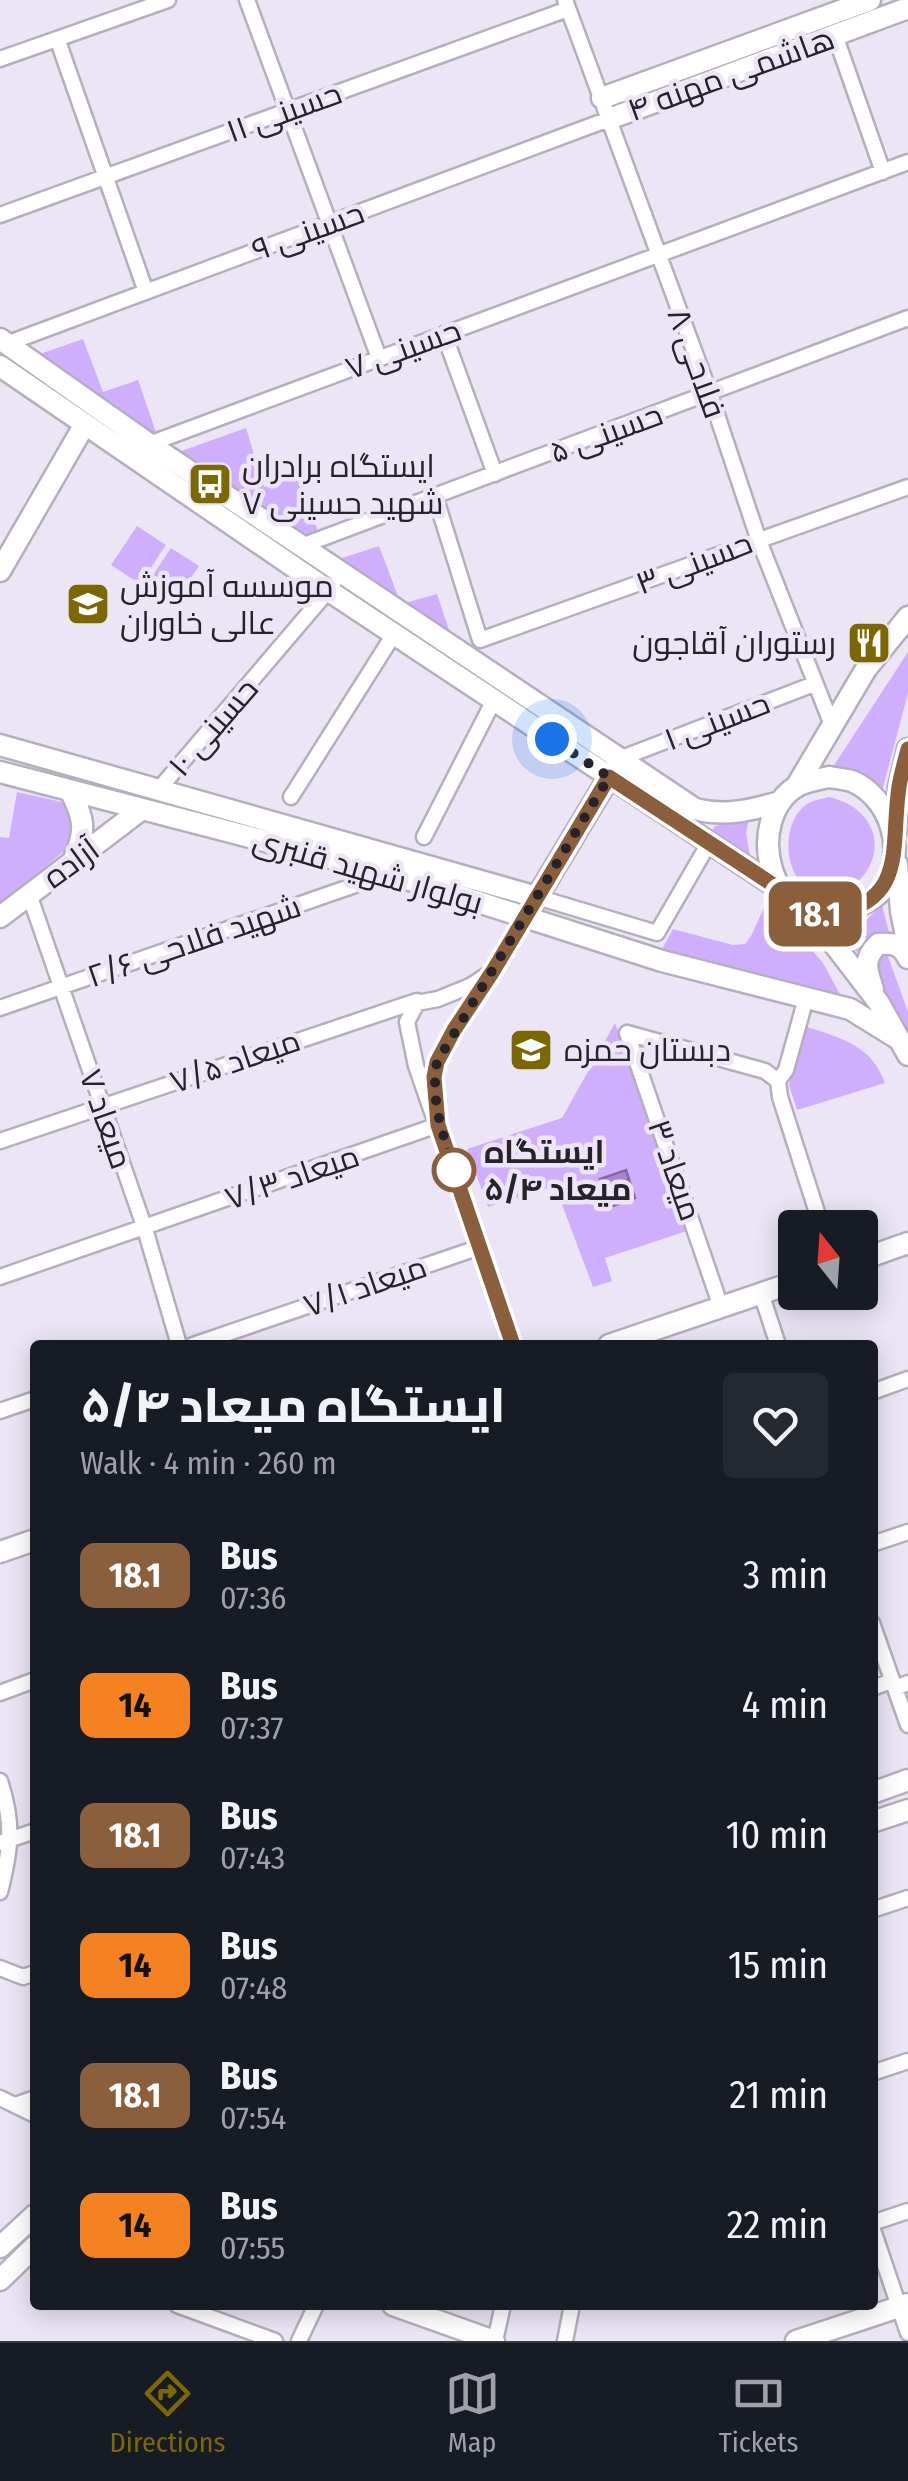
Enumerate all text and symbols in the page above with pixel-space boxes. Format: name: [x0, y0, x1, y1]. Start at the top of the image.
street label: هاشمی مهنه ۴: [622, 19, 840, 129]
street label: حسینی ۱۱: [221, 74, 347, 150]
street label: حسینی ۹: [247, 193, 369, 269]
street label: فلاحی ۸: [660, 303, 734, 423]
street label: حسینی ۷: [340, 311, 466, 387]
street label: حسینی ۵: [544, 395, 668, 471]
place label: ایستگاه برادران شهید حسینی ۷: [242, 447, 444, 522]
bus stop icon: ایستگاه برادران شهید حسینی ۷: [187, 461, 233, 507]
street label: حسینی ۳: [630, 523, 758, 603]
place label: موسسه آموزش عالی خاوران: [120, 567, 334, 642]
school or university icon: موسسه آموزش عالی خاوران: [65, 581, 111, 627]
restaurant icon: رستوران آقاجون: [846, 620, 892, 666]
place label: رستوران آقاجون: [632, 624, 836, 662]
street label: حسینی ۱۰: [160, 670, 266, 784]
street label: حسینی ۱: [659, 684, 775, 758]
your location: [527, 714, 577, 764]
street label: بولوار شهید قنبری: [249, 820, 487, 922]
street label: آزاده: [36, 830, 107, 896]
line badge: 18.1: [745, 882, 885, 946]
street label: شهید فلاحی ۲/۶: [82, 887, 306, 995]
text: 18.1: [789, 893, 841, 935]
street label: میعاد ۷/۵: [165, 1021, 305, 1101]
school or university icon: دبستان حمزه: [508, 1027, 554, 1073]
place label: دبستان حمزه: [564, 1031, 731, 1069]
street label: میعاد ۷: [71, 1064, 141, 1174]
street label: میعاد ۳: [640, 1114, 710, 1226]
place label: ایستگاه میعاد ۵/۴: [484, 1133, 632, 1208]
street label: میعاد ۷/۳: [220, 1136, 364, 1218]
marker: ایستگاه میعاد ۵/۴: [433, 1149, 475, 1191]
north arrow: [778, 1210, 878, 1310]
map controls: [778, 1210, 878, 1310]
street label: میعاد ۷/۱: [299, 1247, 431, 1325]
button: heart: [723, 1373, 828, 1478]
text: ایستگاه میعاد ۵/۴: [80, 1377, 506, 1435]
text: Walk · 4 min · 260 m: [80, 1444, 337, 1482]
text: Bus: [220, 1533, 278, 1579]
text: 3 min: [743, 1552, 828, 1598]
text: 18.1: [109, 1554, 161, 1596]
text: 07:36: [220, 1579, 286, 1617]
text: Bus: [220, 1663, 278, 1709]
text: 4 min: [742, 1682, 828, 1728]
text: 14: [119, 1684, 151, 1726]
text: 07:37: [220, 1709, 283, 1747]
text: Bus: [220, 1793, 278, 1839]
text: 10 min: [726, 1812, 828, 1858]
text: 18.1: [109, 1814, 161, 1856]
text: 07:43: [220, 1839, 285, 1877]
text: Bus: [220, 1923, 278, 1969]
text: 15 min: [728, 1942, 828, 1988]
text: 14: [119, 1944, 151, 1986]
text: 07:48: [220, 1969, 287, 2007]
text: Bus: [220, 2053, 278, 2099]
text: 21 min: [730, 2072, 828, 2118]
text: 18.1: [109, 2074, 161, 2116]
text: 07:54: [220, 2099, 286, 2137]
text: Bus: [220, 2183, 278, 2229]
text: 22 min: [727, 2202, 828, 2248]
text: 14: [119, 2204, 151, 2246]
text: 07:55: [220, 2229, 285, 2267]
tab: Directions: [110, 2366, 225, 2459]
tab: Map: [445, 2366, 500, 2459]
tab: Tickets: [719, 2366, 798, 2459]

